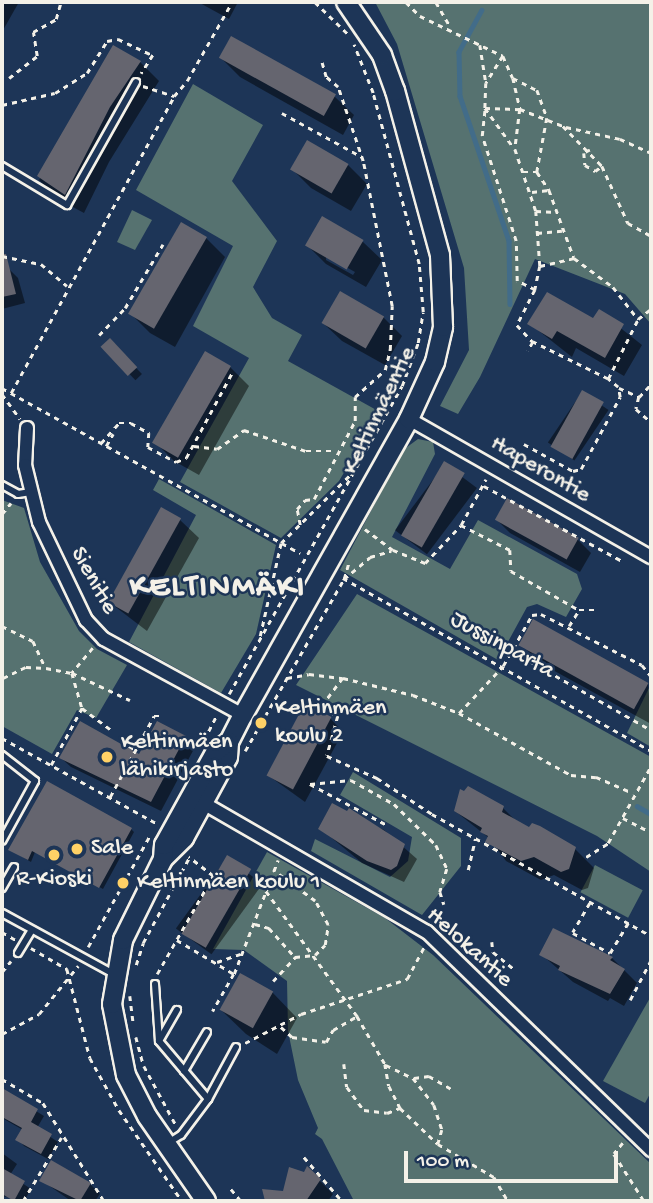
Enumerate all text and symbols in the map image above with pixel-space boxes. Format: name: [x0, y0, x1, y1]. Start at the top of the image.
street label: Keltinmäentie: [337, 342, 423, 480]
street label: Haperontie: [485, 430, 595, 510]
street label: Sienitie: [63, 542, 123, 620]
district label: KELTINMÄKI: [131, 569, 305, 607]
street label: Jussinparta: [445, 606, 559, 686]
place label: Keltinmäen koulu 2: [275, 695, 386, 751]
marker: Keltinmäen koulu 2: [253, 715, 269, 731]
place label: Keltinmäen lähikirjasto: [121, 729, 233, 785]
marker: Keltinmäen lähikirjasto: [99, 749, 115, 765]
place label: Sale: [91, 835, 133, 863]
marker: Sale: [69, 841, 85, 857]
marker: R-Kioski: [46, 847, 62, 863]
place label: R-Kioski: [16, 866, 92, 894]
place label: Keltinmäen koulu 1: [137, 869, 320, 897]
marker: Keltinmäen koulu 1: [115, 875, 131, 891]
street label: Helokantie: [420, 902, 518, 994]
scale bar: [408, 1136, 622, 1180]
text: 100 m: [417, 1150, 469, 1175]

